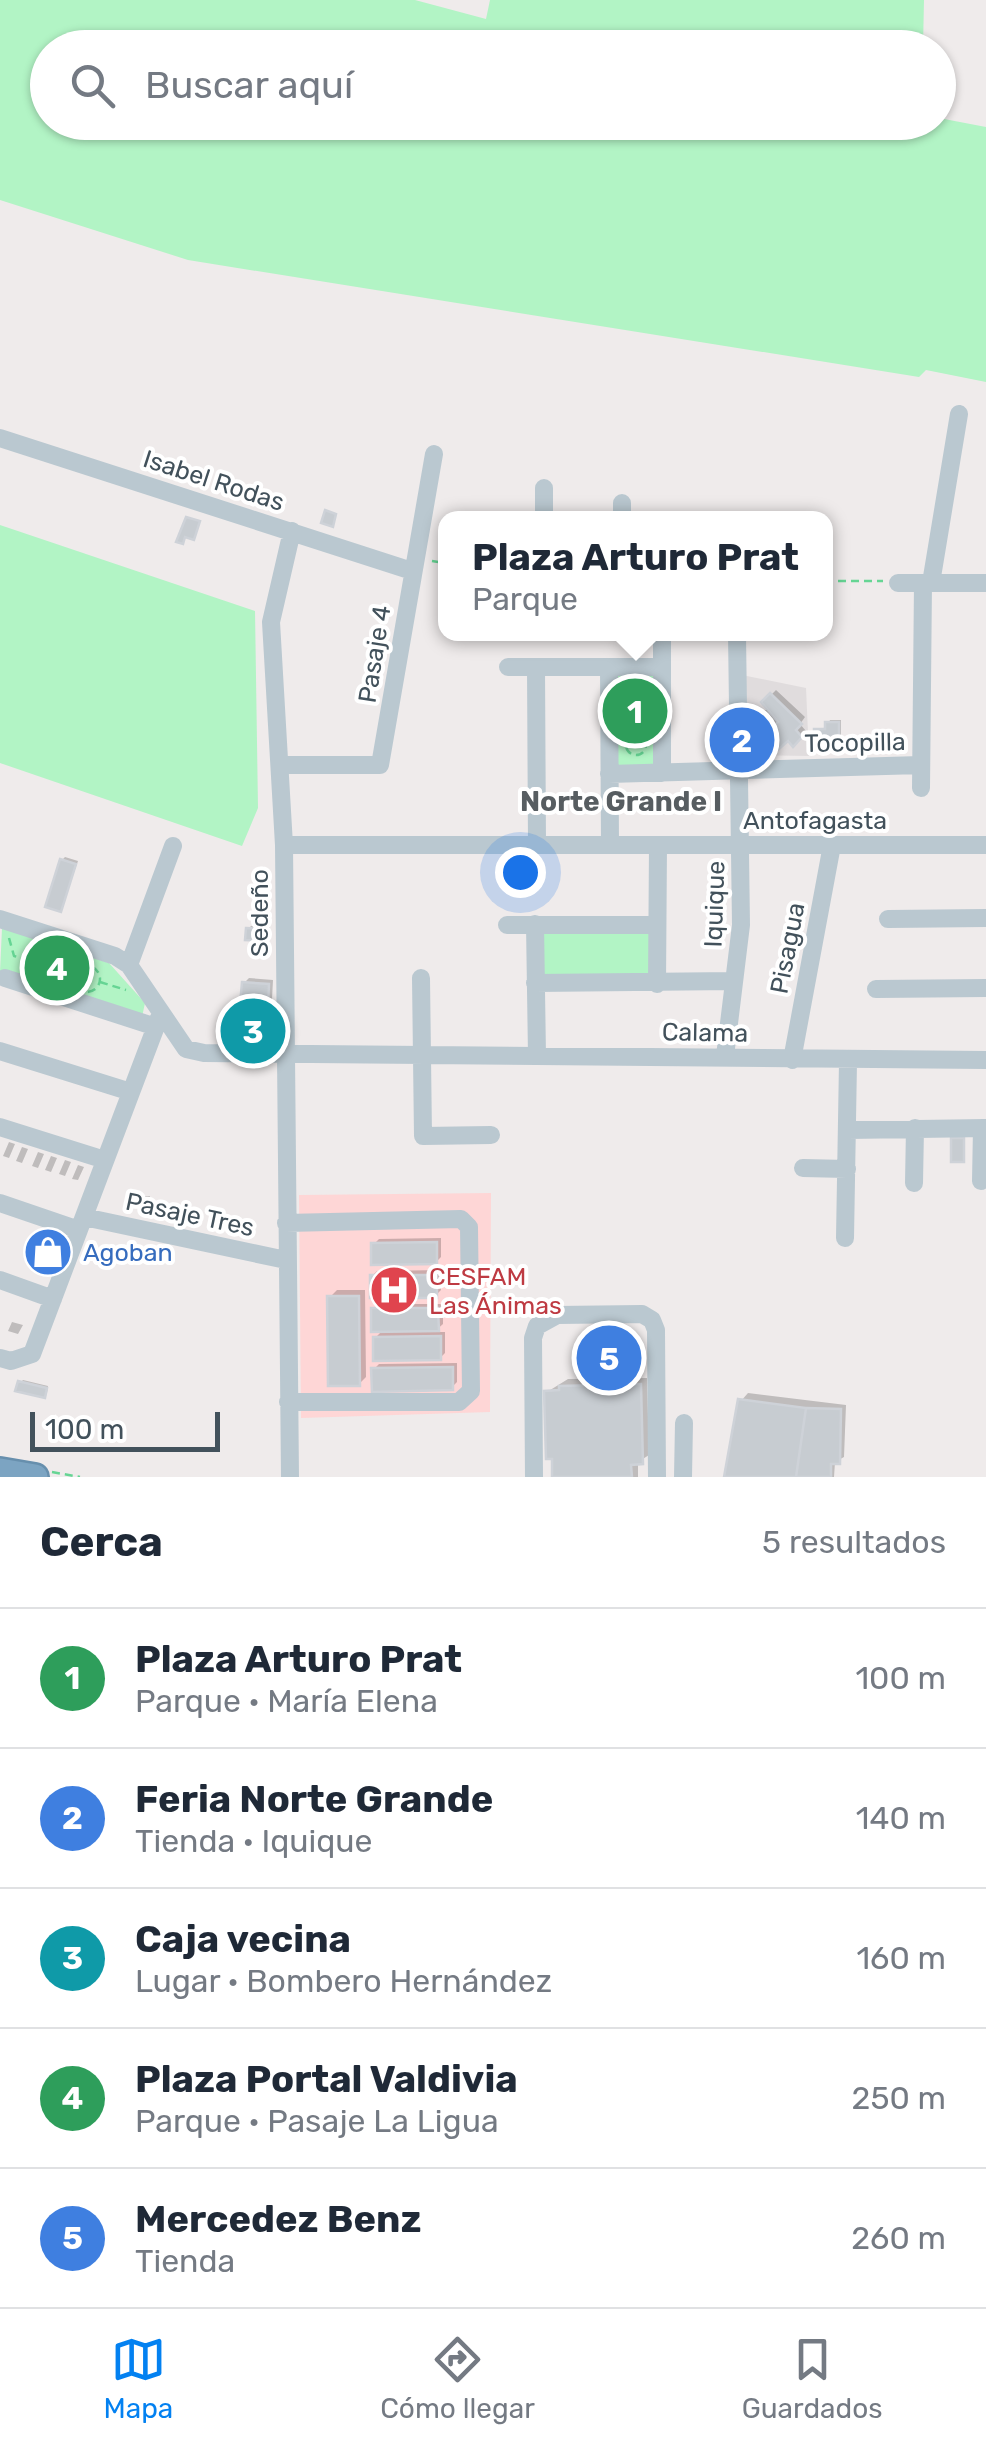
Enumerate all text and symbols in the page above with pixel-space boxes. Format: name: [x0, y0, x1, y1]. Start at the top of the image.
search box: [30, 30, 956, 140]
icon: search: [65, 58, 120, 113]
text: Buscar aquí: [145, 62, 353, 108]
street label: Isabel Rodas: [140, 444, 288, 517]
popup: [438, 511, 833, 641]
text: Plaza Arturo Prat: [472, 534, 799, 580]
text: Parque: [472, 580, 578, 618]
street label: Pasaje 4: [352, 603, 397, 705]
pin: 1: [602, 674, 668, 748]
pin: 2: [710, 702, 774, 778]
street label: Tocopilla: [804, 727, 906, 758]
district label: Norte Grande I: [520, 785, 722, 818]
street label: Antofagasta: [743, 806, 887, 835]
your location: [495, 847, 546, 898]
street label: Iquique: [698, 860, 731, 948]
street label: Sedeño: [245, 869, 274, 957]
street label: Pisagua: [764, 900, 811, 996]
pin: 4: [24, 930, 90, 1006]
pin: 3: [220, 994, 286, 1068]
street label: Calama: [662, 1017, 748, 1048]
street label: Pasaje Tres: [123, 1187, 257, 1242]
shop icon: Agoban: [22, 1226, 74, 1278]
place label: Agoban: [83, 1238, 173, 1267]
place label: CESFAM Las Ánimas: [429, 1262, 562, 1320]
hospital icon: CESFAM Las Ánimas: [368, 1264, 420, 1316]
pin: 5: [576, 1320, 642, 1396]
scale bar: [30, 1407, 220, 1452]
text: 100 m: [45, 1413, 124, 1446]
text: Cerca: [40, 1517, 163, 1567]
text: 5 resultados: [762, 1523, 946, 1561]
text: Plaza Arturo Prat: [135, 1636, 462, 1682]
text: 1: [65, 1659, 80, 1697]
text: 100 m: [855, 1659, 946, 1697]
text: Parque · María Elena: [135, 1682, 438, 1720]
text: Feria Norte Grande: [135, 1776, 493, 1822]
text: 2: [62, 1799, 83, 1837]
text: 140 m: [856, 1799, 946, 1837]
text: Tienda · Iquique: [135, 1822, 373, 1860]
text: Caja vecina: [135, 1916, 351, 1962]
text: 3: [62, 1939, 83, 1977]
text: 160 m: [856, 1939, 946, 1977]
text: Lugar · Bombero Hernández: [135, 1962, 552, 2000]
text: Plaza Portal Valdivia: [135, 2056, 518, 2102]
text: 4: [62, 2079, 83, 2117]
text: 250 m: [852, 2079, 946, 2117]
text: Parque · Pasaje La Ligua: [135, 2102, 499, 2140]
text: Mercedez Benz: [135, 2196, 421, 2242]
text: 5: [62, 2219, 83, 2257]
text: 260 m: [851, 2219, 946, 2257]
text: Tienda: [135, 2242, 235, 2280]
tab: Mapa: [103, 2332, 173, 2425]
tab: Cómo llegar: [380, 2332, 535, 2425]
tab: Guardados: [742, 2332, 883, 2425]

